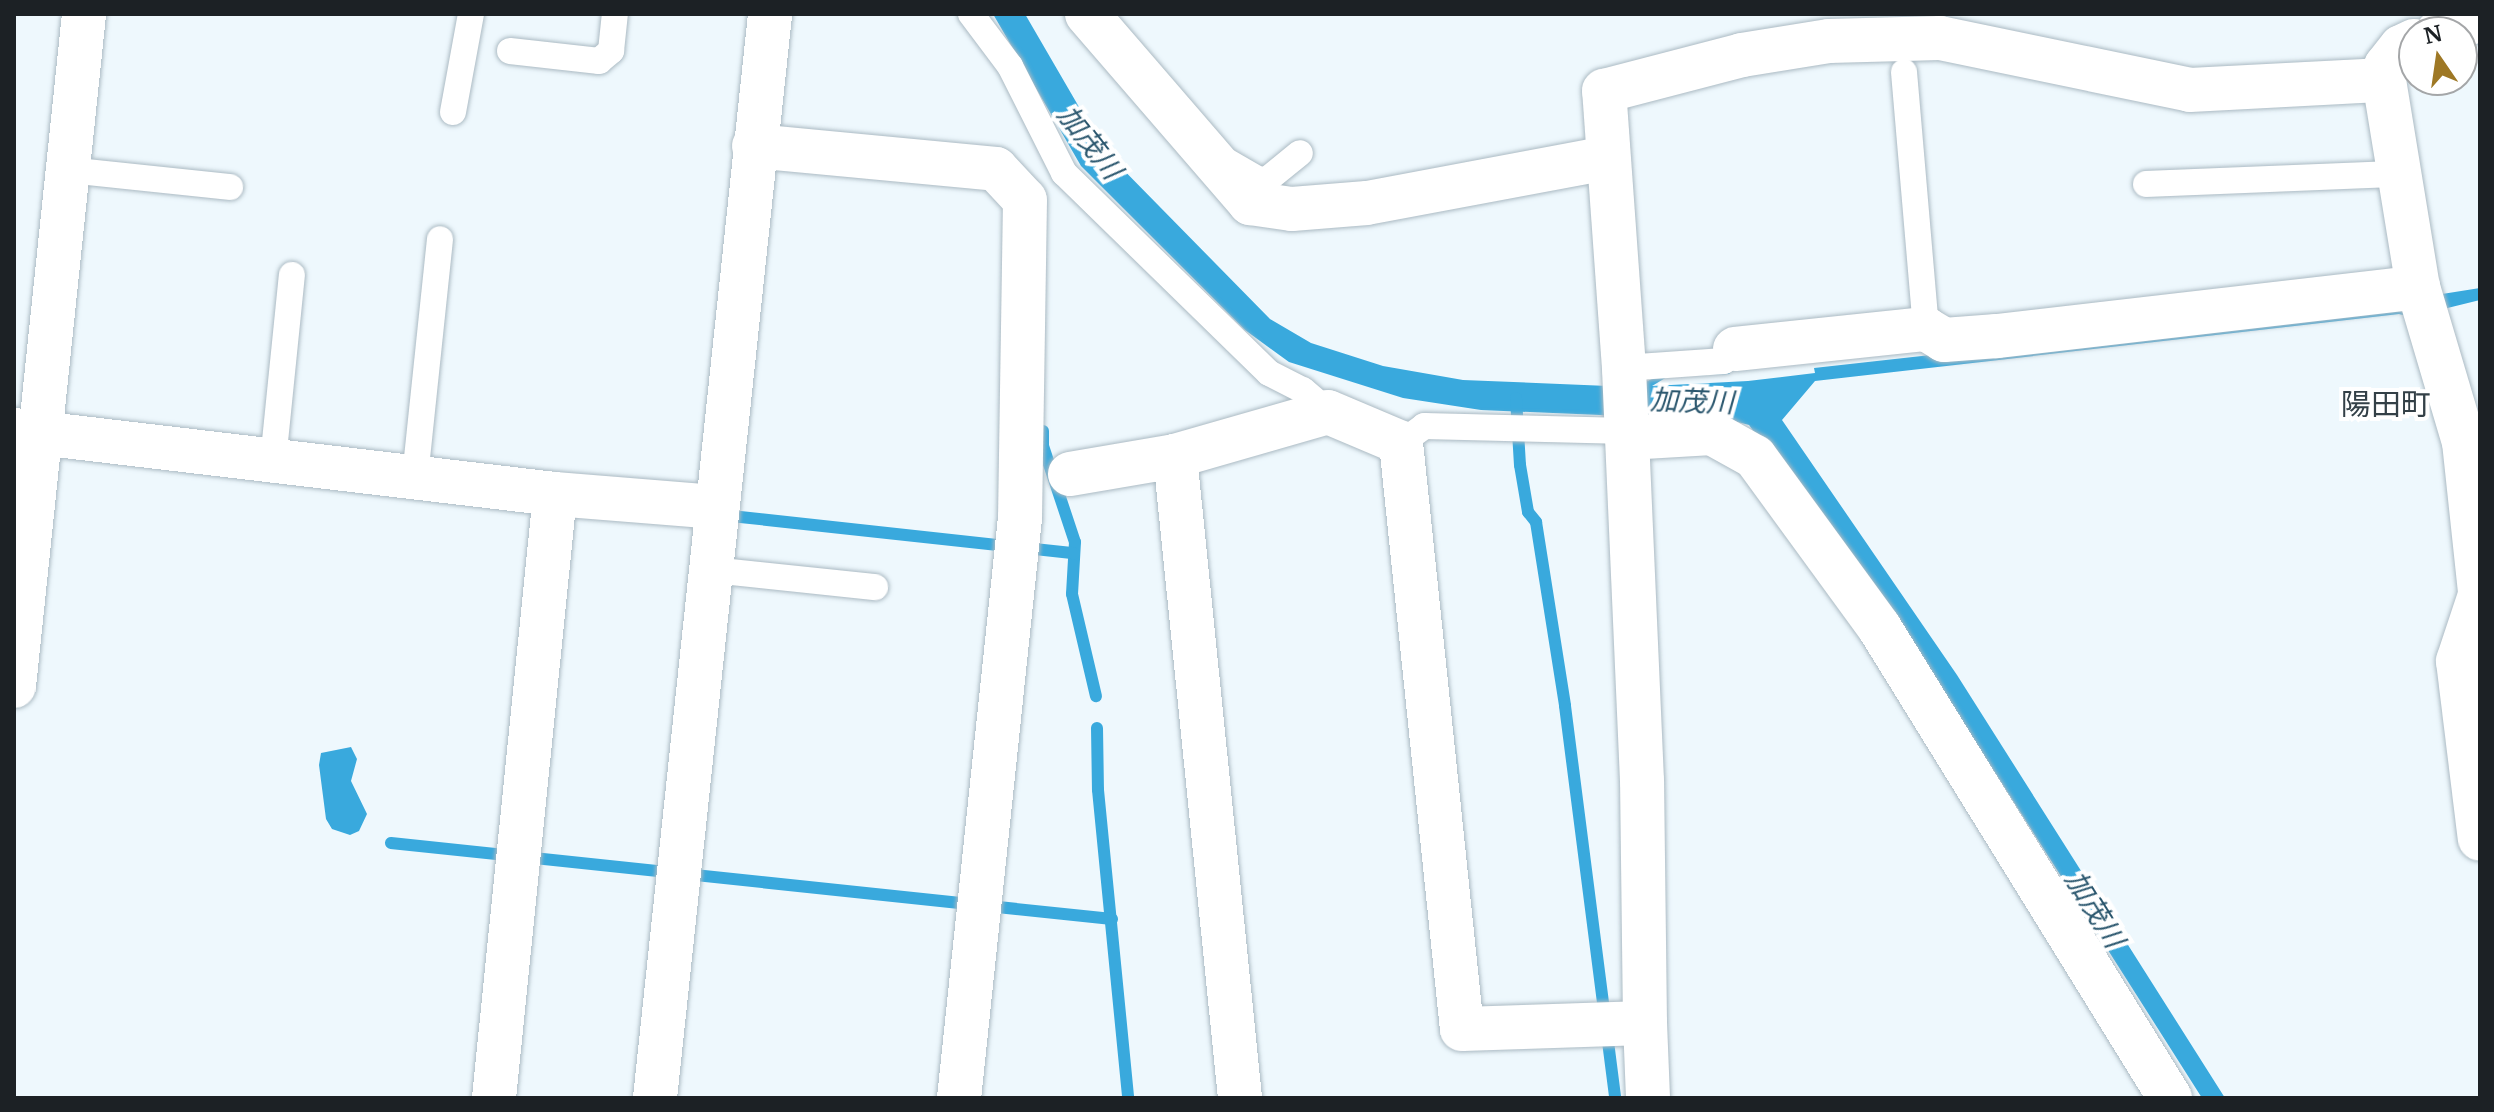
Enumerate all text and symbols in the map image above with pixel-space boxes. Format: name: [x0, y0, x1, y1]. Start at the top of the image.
north arrow: [2398, 16, 2478, 96]
text: N: [2421, 19, 2445, 50]
water label: 加茂川: [1051, 99, 1129, 185]
water label: 加茂川: [1649, 383, 1735, 419]
district label: 陽田町: [2341, 386, 2431, 422]
water label: 加茂川: [2058, 864, 2132, 954]

